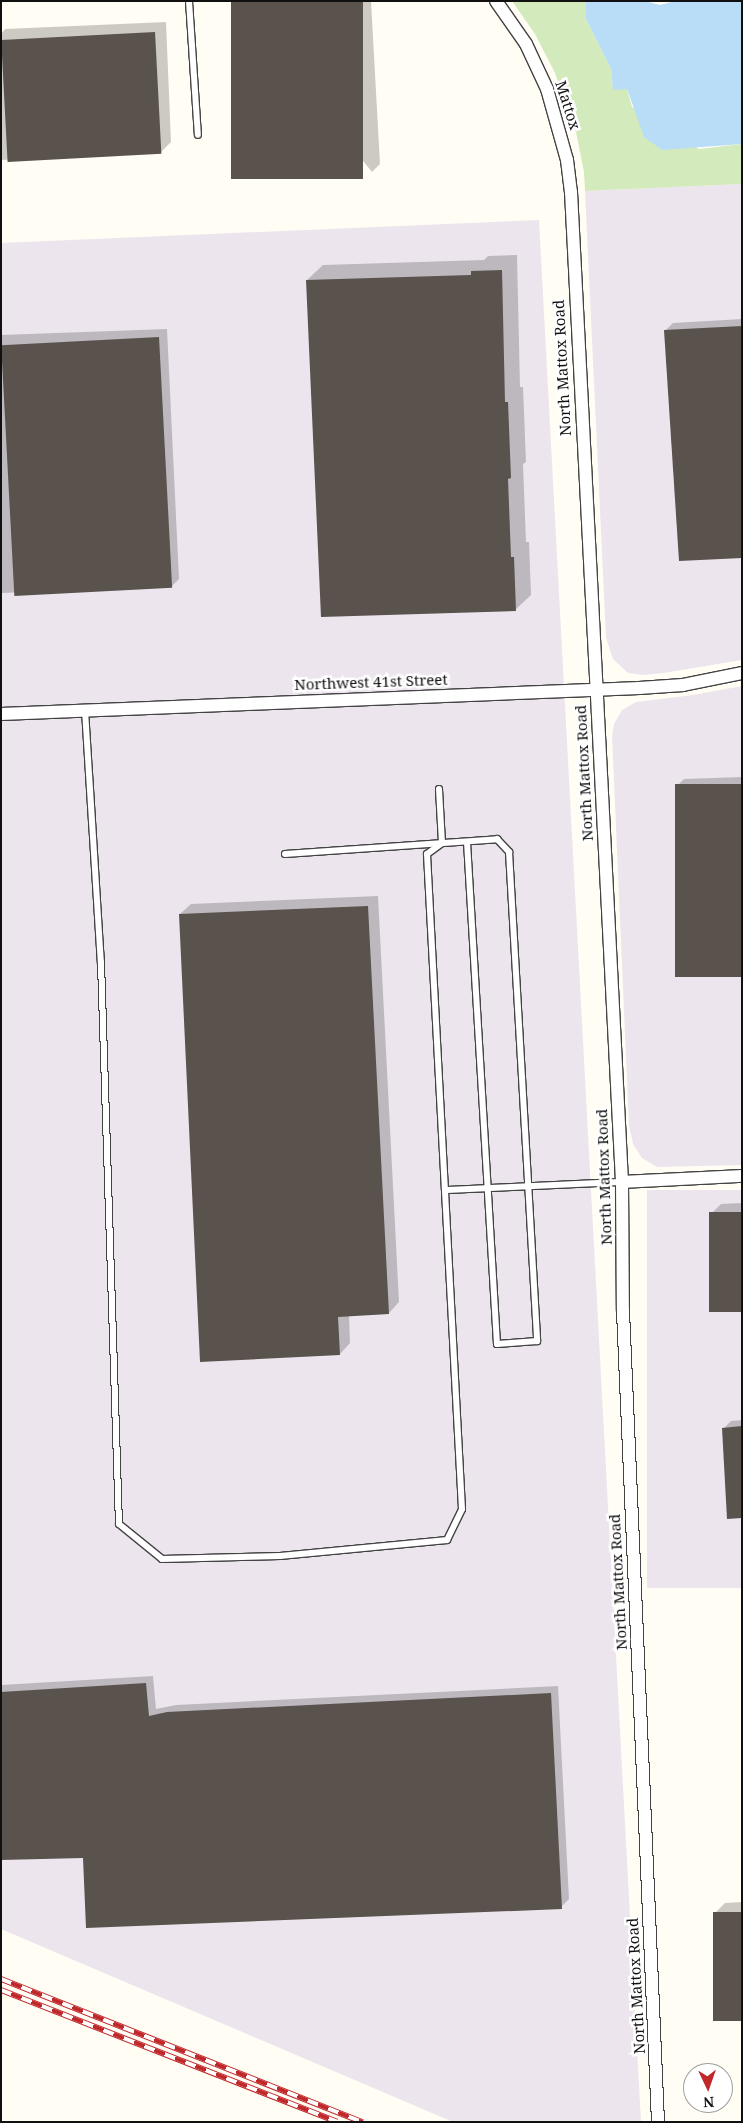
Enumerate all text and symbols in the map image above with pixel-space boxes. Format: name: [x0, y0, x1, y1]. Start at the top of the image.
street label: Mattox: [552, 78, 584, 132]
street label: North Mattox Road: [549, 299, 575, 437]
street label: Northwest 41st Street: [294, 670, 448, 694]
street label: North Mattox Road: [571, 704, 597, 842]
street label: North Mattox Road: [593, 1109, 615, 1245]
street label: North Mattox Road: [605, 1513, 631, 1651]
street label: North Mattox Road: [623, 1917, 649, 2055]
north arrow: [683, 2063, 733, 2113]
text: N: [703, 2093, 715, 2112]

